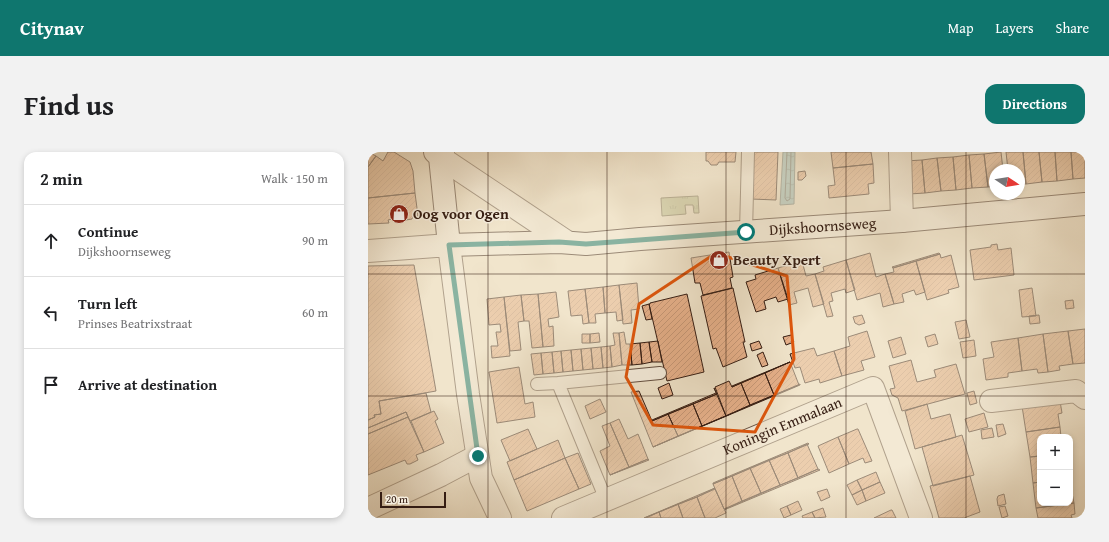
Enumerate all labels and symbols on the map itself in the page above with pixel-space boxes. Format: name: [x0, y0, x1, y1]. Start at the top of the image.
north arrow: [989, 164, 1025, 200]
shop icon: Oog voor Ogen: [388, 203, 410, 225]
place label: Oog voor Ogen: [413, 203, 509, 224]
street label: Dijkshoornseweg: [768, 212, 877, 240]
route start: [737, 223, 755, 241]
shop icon: Beauty Xpert: [708, 249, 730, 271]
place label: Beauty Xpert: [733, 249, 821, 270]
street label: Koningin Emmalaan: [720, 391, 845, 460]
route end: [469, 447, 487, 465]
scale bar: [380, 490, 446, 509]

